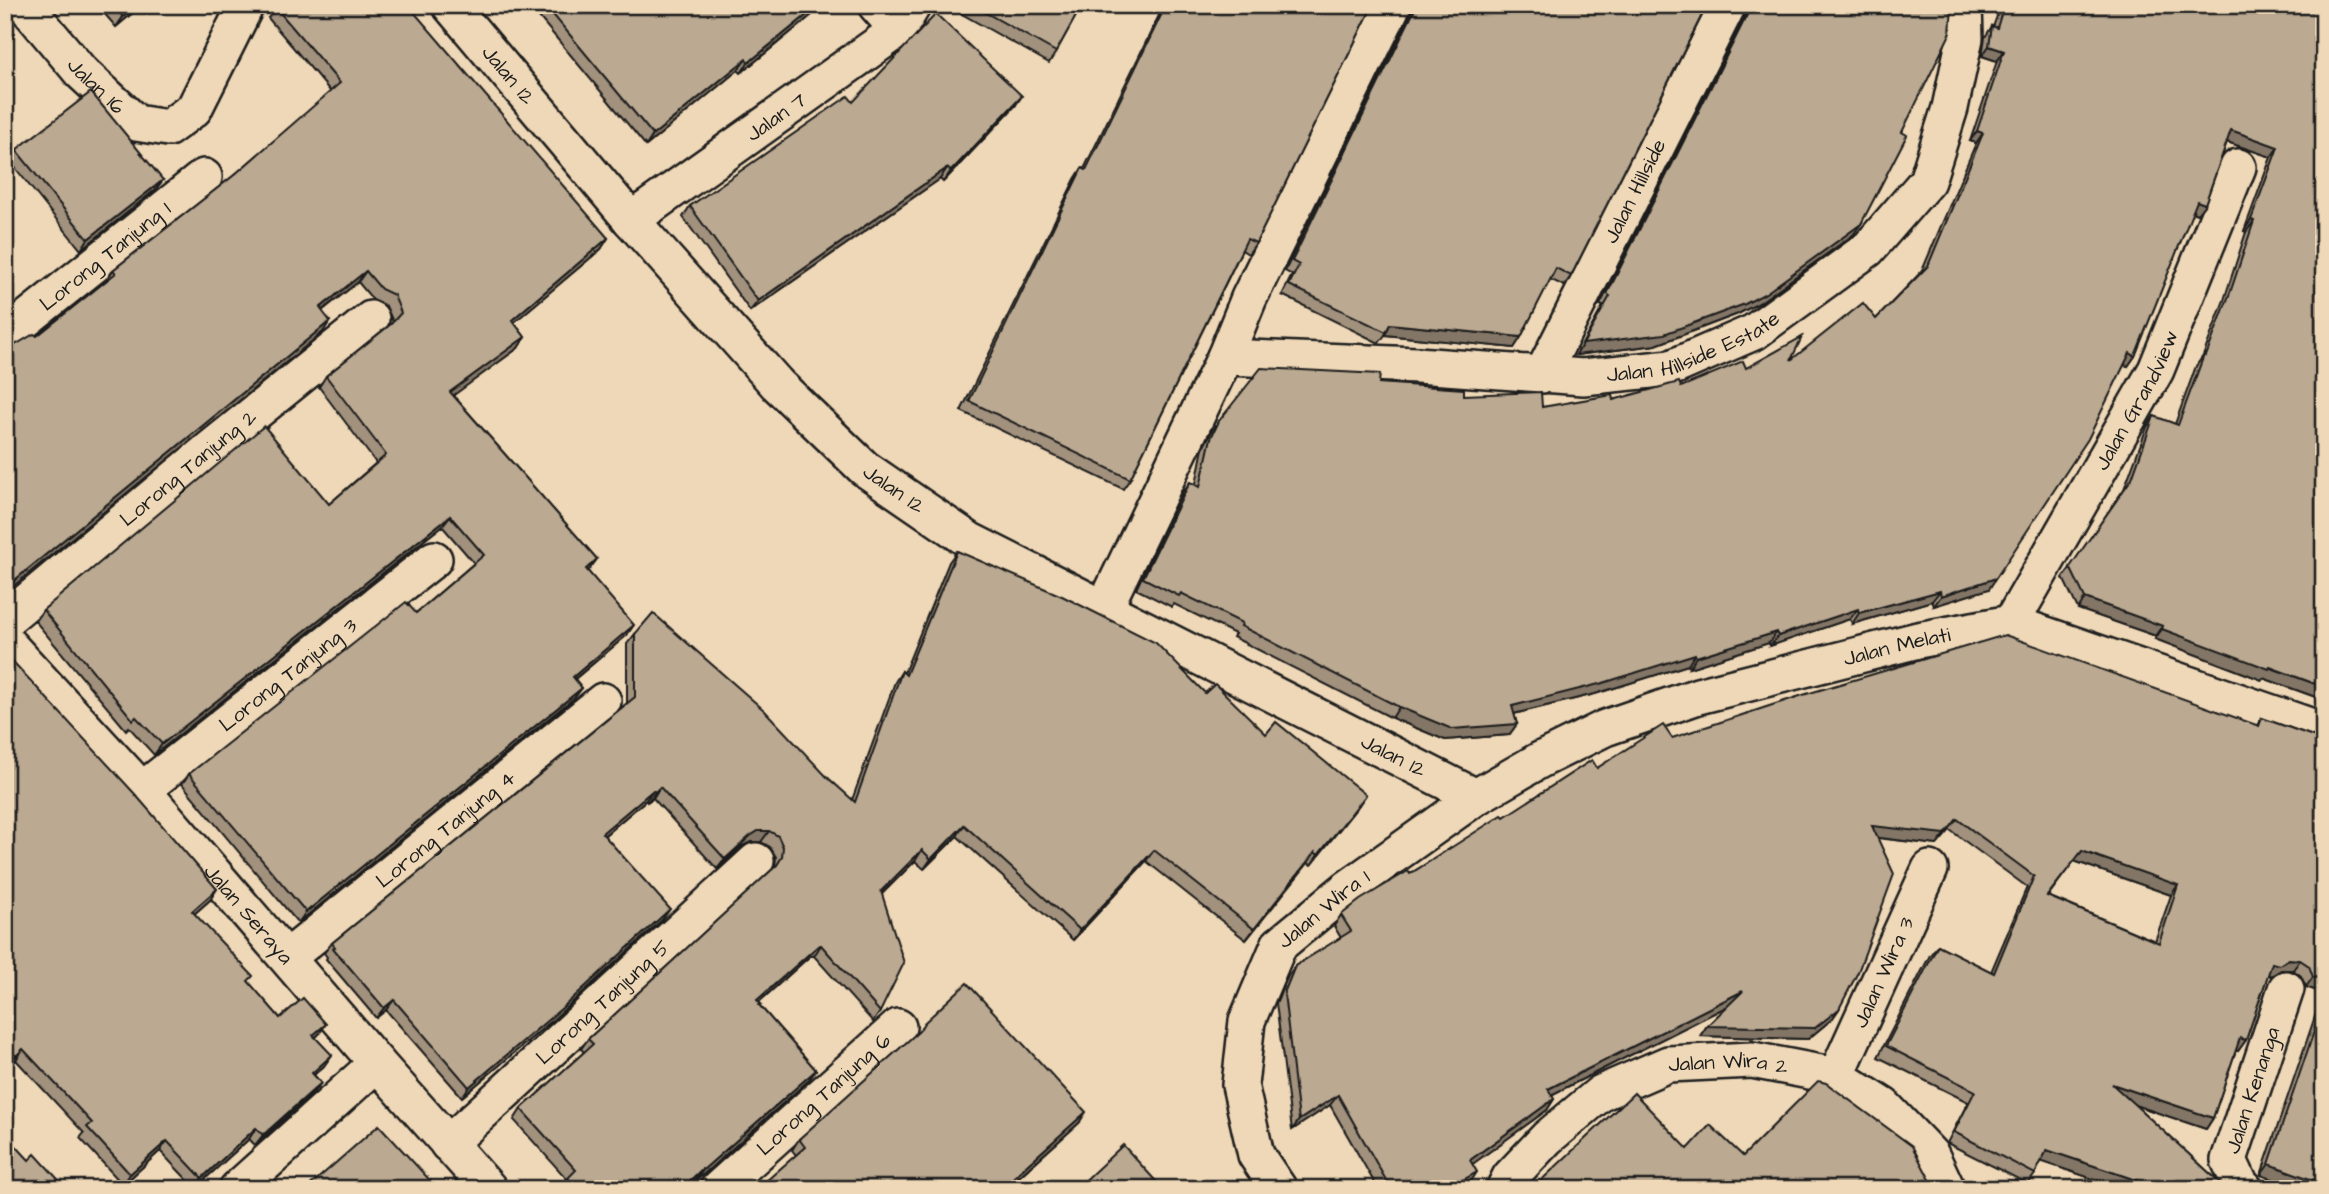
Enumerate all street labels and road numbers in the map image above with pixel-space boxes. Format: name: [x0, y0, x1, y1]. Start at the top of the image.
street label: Jalan 12: [475, 39, 542, 111]
street label: Jalan 16: [60, 52, 132, 121]
street label: Jalan 7: [740, 86, 812, 149]
street label: Jalan Hillside: [1597, 134, 1673, 248]
street label: Lorong Tanjung 1: [34, 195, 177, 318]
street label: Jalan Hillside Estate: [1605, 304, 1786, 390]
street label: Jalan Grandview: [2088, 326, 2186, 476]
street label: Lorong Tanjung 2: [114, 403, 263, 534]
street label: Jalan 12: [857, 457, 931, 521]
street label: Lorong Tanjung 3: [213, 611, 364, 739]
street label: Jalan Melati: [1840, 620, 1953, 673]
street label: Jalan 12: [1356, 727, 1431, 784]
street label: Lorong Tanjung 4: [370, 764, 522, 895]
street label: Jalan Seraya: [197, 858, 300, 971]
street label: Jalan Wira 1: [1271, 863, 1376, 955]
street label: Jalan Wira 3: [1846, 912, 1922, 1033]
street label: Lorong Tanjung 5: [530, 933, 677, 1071]
street label: Jalan Kenanga: [2218, 1023, 2287, 1158]
street label: Lorong Tanjung 6: [751, 1026, 897, 1162]
street label: Jalan Wira 2: [1668, 1046, 1791, 1082]

